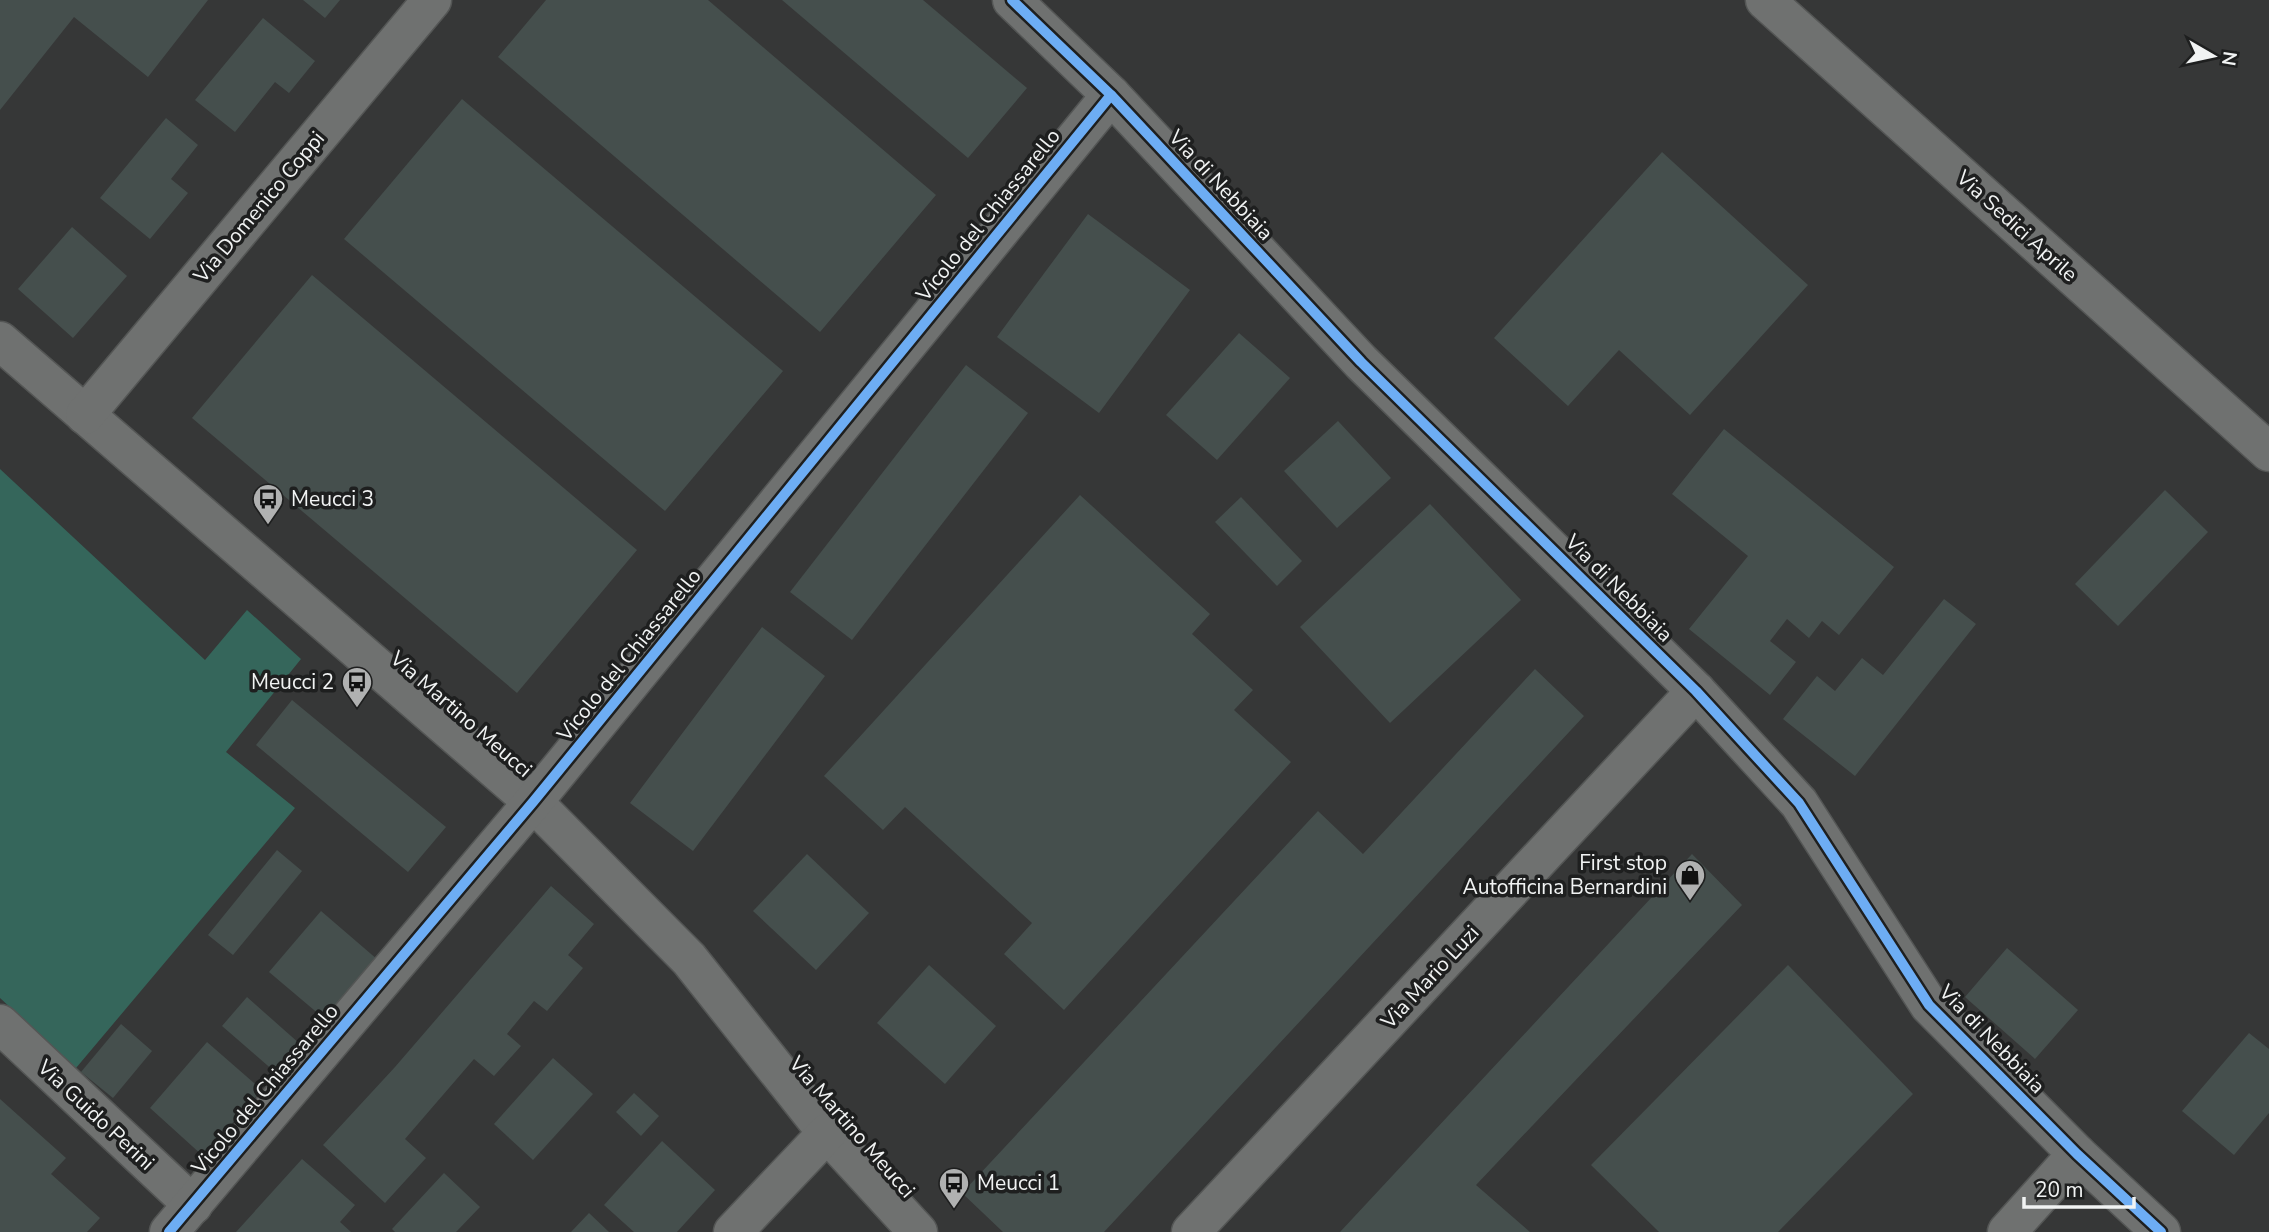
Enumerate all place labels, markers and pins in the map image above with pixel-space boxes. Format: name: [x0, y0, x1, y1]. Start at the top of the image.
bus stop icon: Meucci 3: [251, 482, 285, 526]
place label: Meucci 3: [291, 485, 374, 513]
bus stop icon: Meucci 2: [340, 665, 374, 709]
place label: Meucci 2: [251, 668, 334, 696]
place label: First stop Autofficina Bernardini: [1462, 849, 1667, 901]
shop icon: First stop Autofficina Bernardini: [1673, 858, 1707, 902]
bus stop icon: Meucci 1: [937, 1166, 971, 1210]
place label: Meucci 1: [977, 1169, 1060, 1197]

